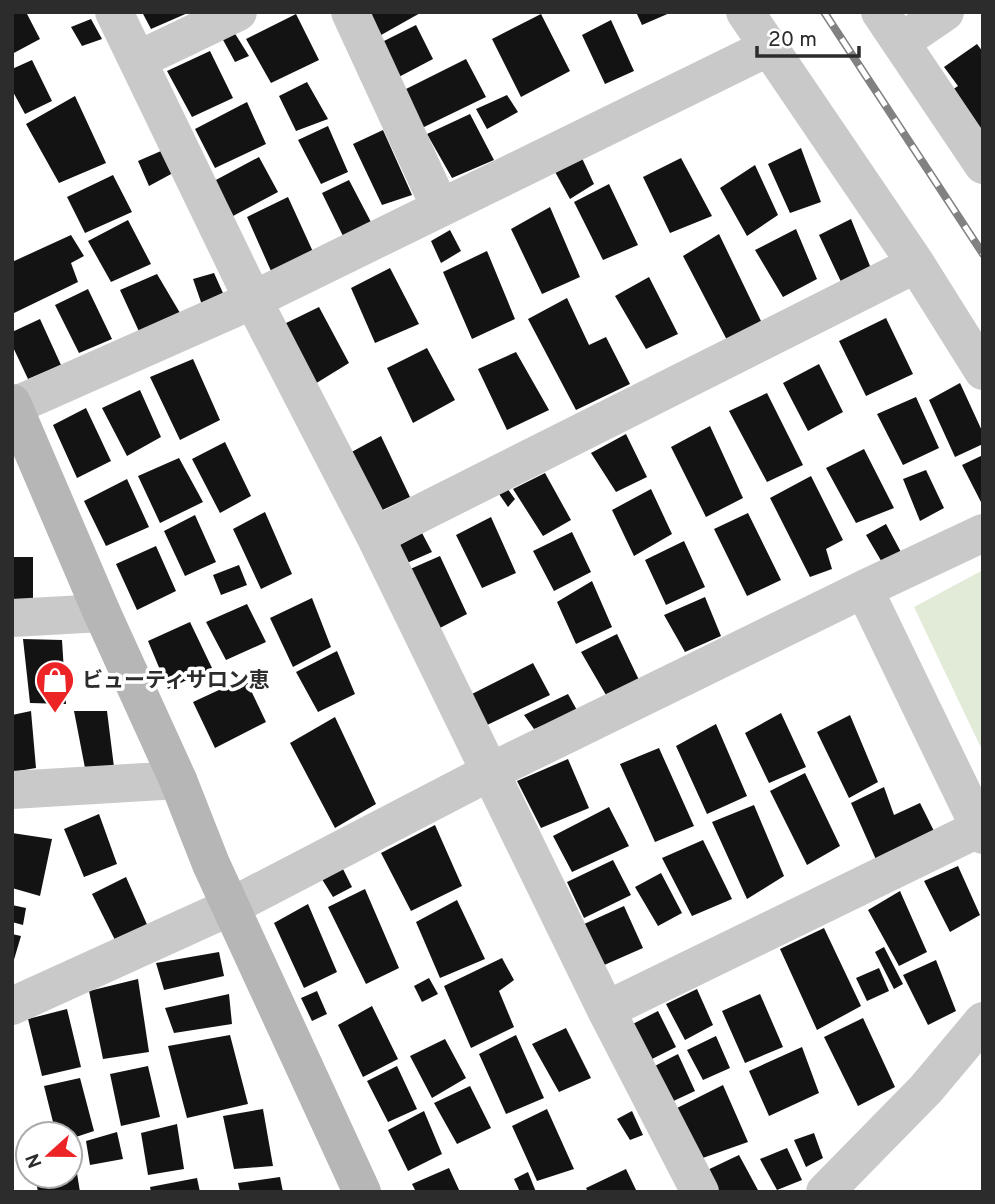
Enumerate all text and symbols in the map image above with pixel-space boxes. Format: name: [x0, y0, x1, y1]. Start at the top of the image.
scale bar: [757, 14, 858, 58]
text: 20 m: [768, 27, 817, 54]
shop icon: ビューティサロン恵: [34, 659, 76, 714]
place label: ビューティサロン恵: [82, 668, 270, 695]
north arrow: [14, 1120, 84, 1190]
text: N: [21, 1150, 49, 1171]

